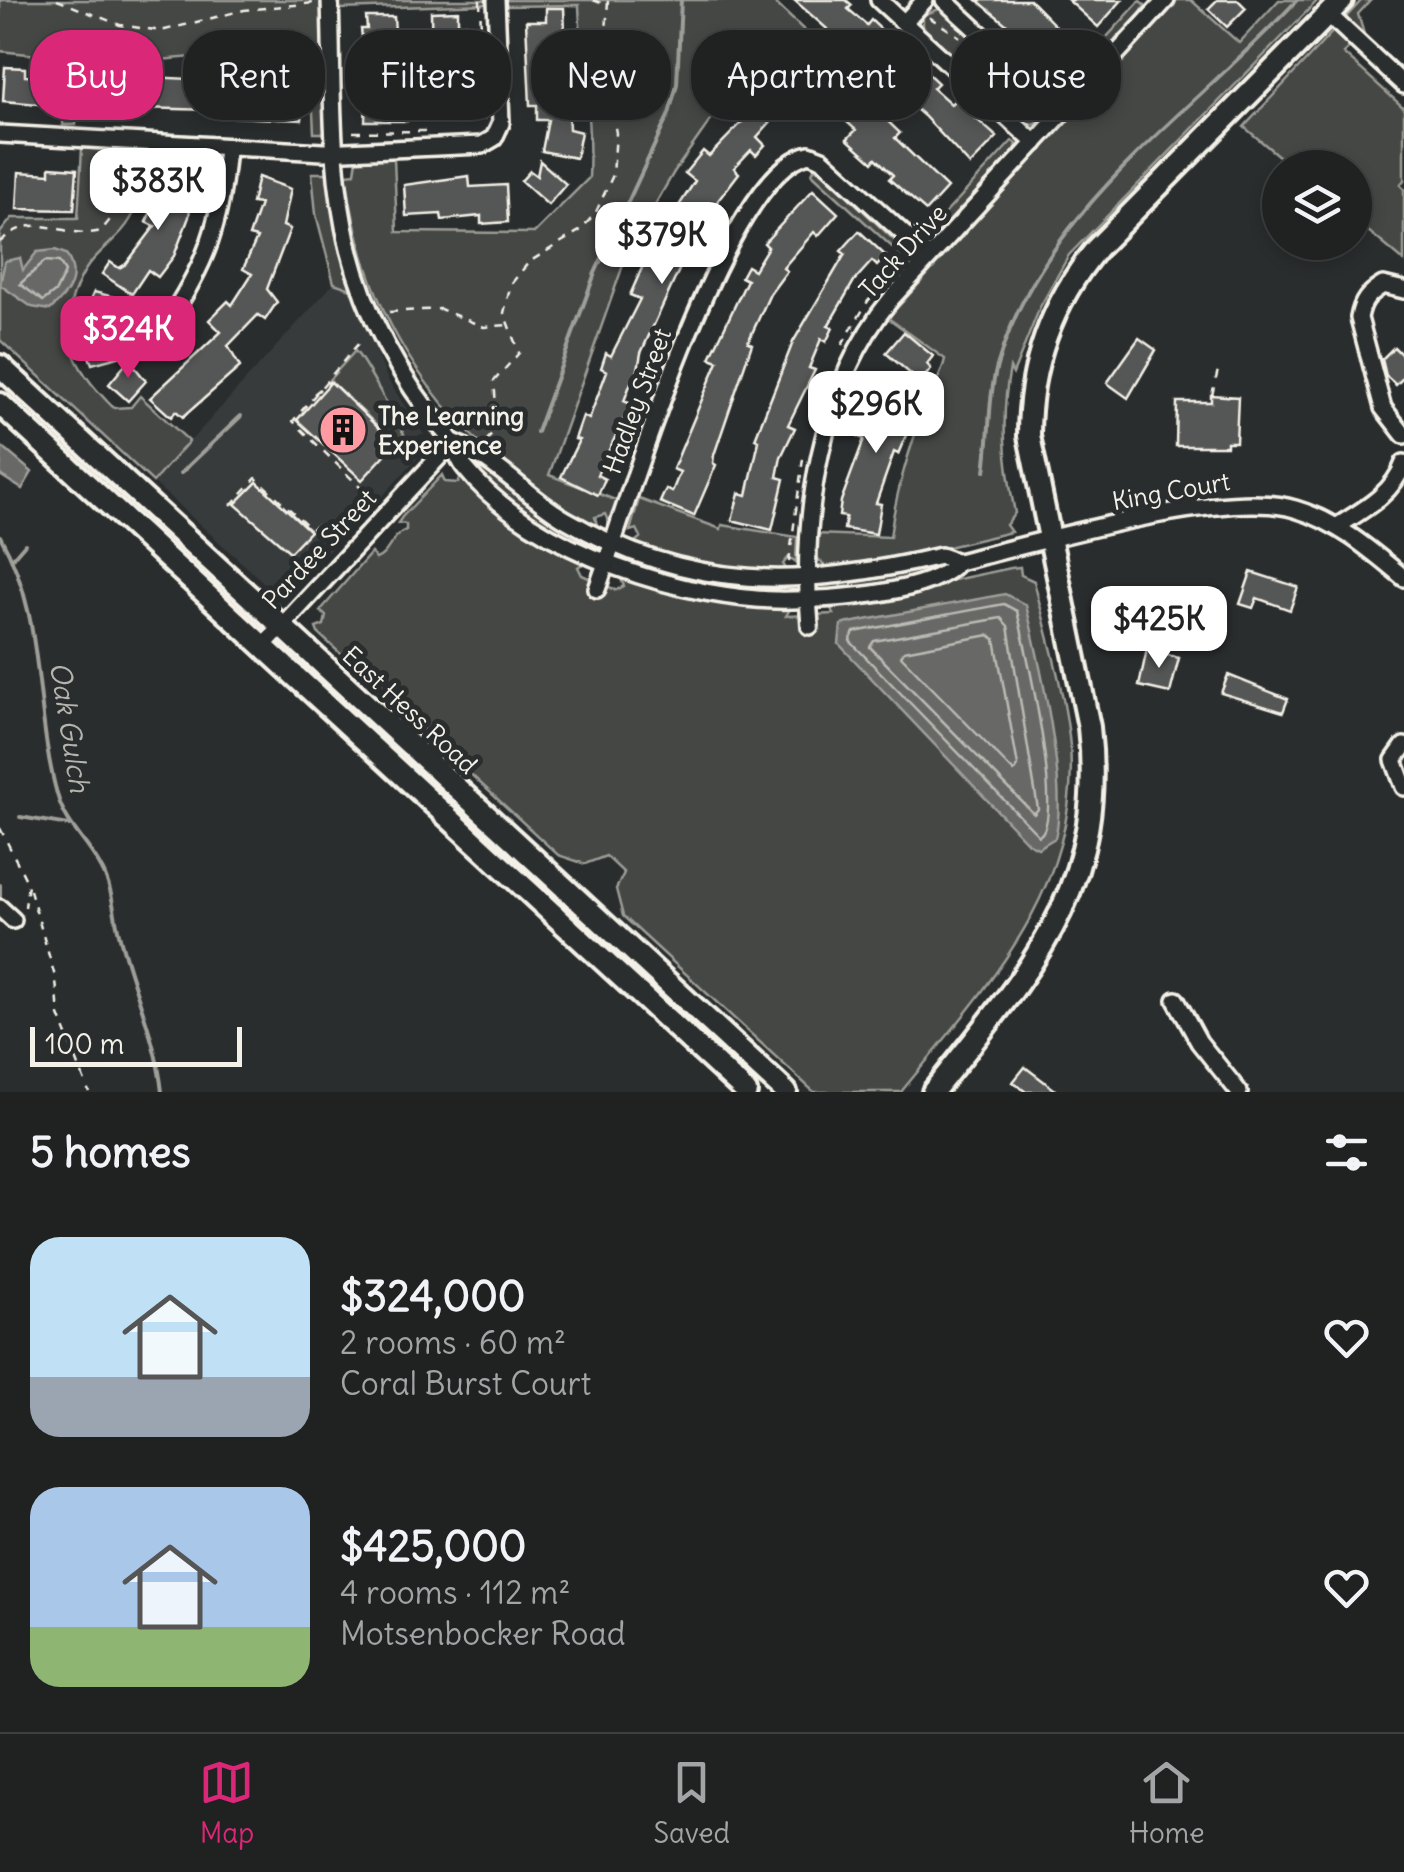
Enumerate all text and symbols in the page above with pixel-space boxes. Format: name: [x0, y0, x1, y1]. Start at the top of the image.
chip: Buy: [30, 30, 163, 120]
chip: Rent: [183, 30, 325, 120]
chip: Filters: [345, 30, 511, 120]
chip: New: [531, 30, 671, 120]
chip: Apartment: [691, 30, 931, 120]
chip: House: [951, 30, 1121, 120]
pin: $383K: [88, 148, 228, 233]
map controls: [1262, 150, 1372, 260]
button: layers: [1262, 150, 1372, 260]
text: $383K: [112, 160, 204, 201]
street label: Tack Drive: [852, 197, 954, 305]
pin: $379K: [592, 202, 732, 287]
text: $379K: [617, 214, 707, 255]
pin: $324K: [58, 296, 198, 381]
text: $324K: [82, 308, 174, 349]
street label: Hadley Street: [596, 324, 678, 478]
pin: $296K: [806, 371, 946, 456]
text: $296K: [830, 383, 922, 424]
place label: The Learning Experience: [378, 400, 524, 461]
building icon: The Learning Experience: [317, 404, 369, 456]
street label: King Court: [1110, 465, 1232, 517]
street label: Pardee Street: [255, 482, 383, 616]
pin: $425K: [1089, 586, 1229, 671]
text: $425K: [1113, 598, 1205, 639]
street label: East Hess Road: [336, 639, 484, 781]
water label: Oak Gulch: [42, 659, 98, 796]
scale bar: [30, 1022, 242, 1066]
text: 100 m: [45, 1026, 124, 1062]
icon: filters: [1319, 1125, 1374, 1180]
text: 5 homes: [30, 1126, 191, 1178]
text: $324,000: [340, 1270, 525, 1322]
icon: home: [110, 1277, 230, 1397]
icon: heart: [1319, 1310, 1374, 1365]
text: 2 rooms · 60 m²: [340, 1322, 566, 1363]
text: Coral Burst Court: [340, 1363, 591, 1404]
text: $425,000: [340, 1520, 526, 1572]
icon: home: [110, 1527, 230, 1647]
icon: heart: [1319, 1560, 1374, 1615]
text: 4 rooms · 112 m²: [340, 1572, 570, 1613]
text: Motsenbocker Road: [340, 1613, 626, 1654]
tab: Map: [199, 1755, 254, 1851]
tab: Saved: [653, 1755, 730, 1851]
tab: Home: [1129, 1755, 1205, 1851]

